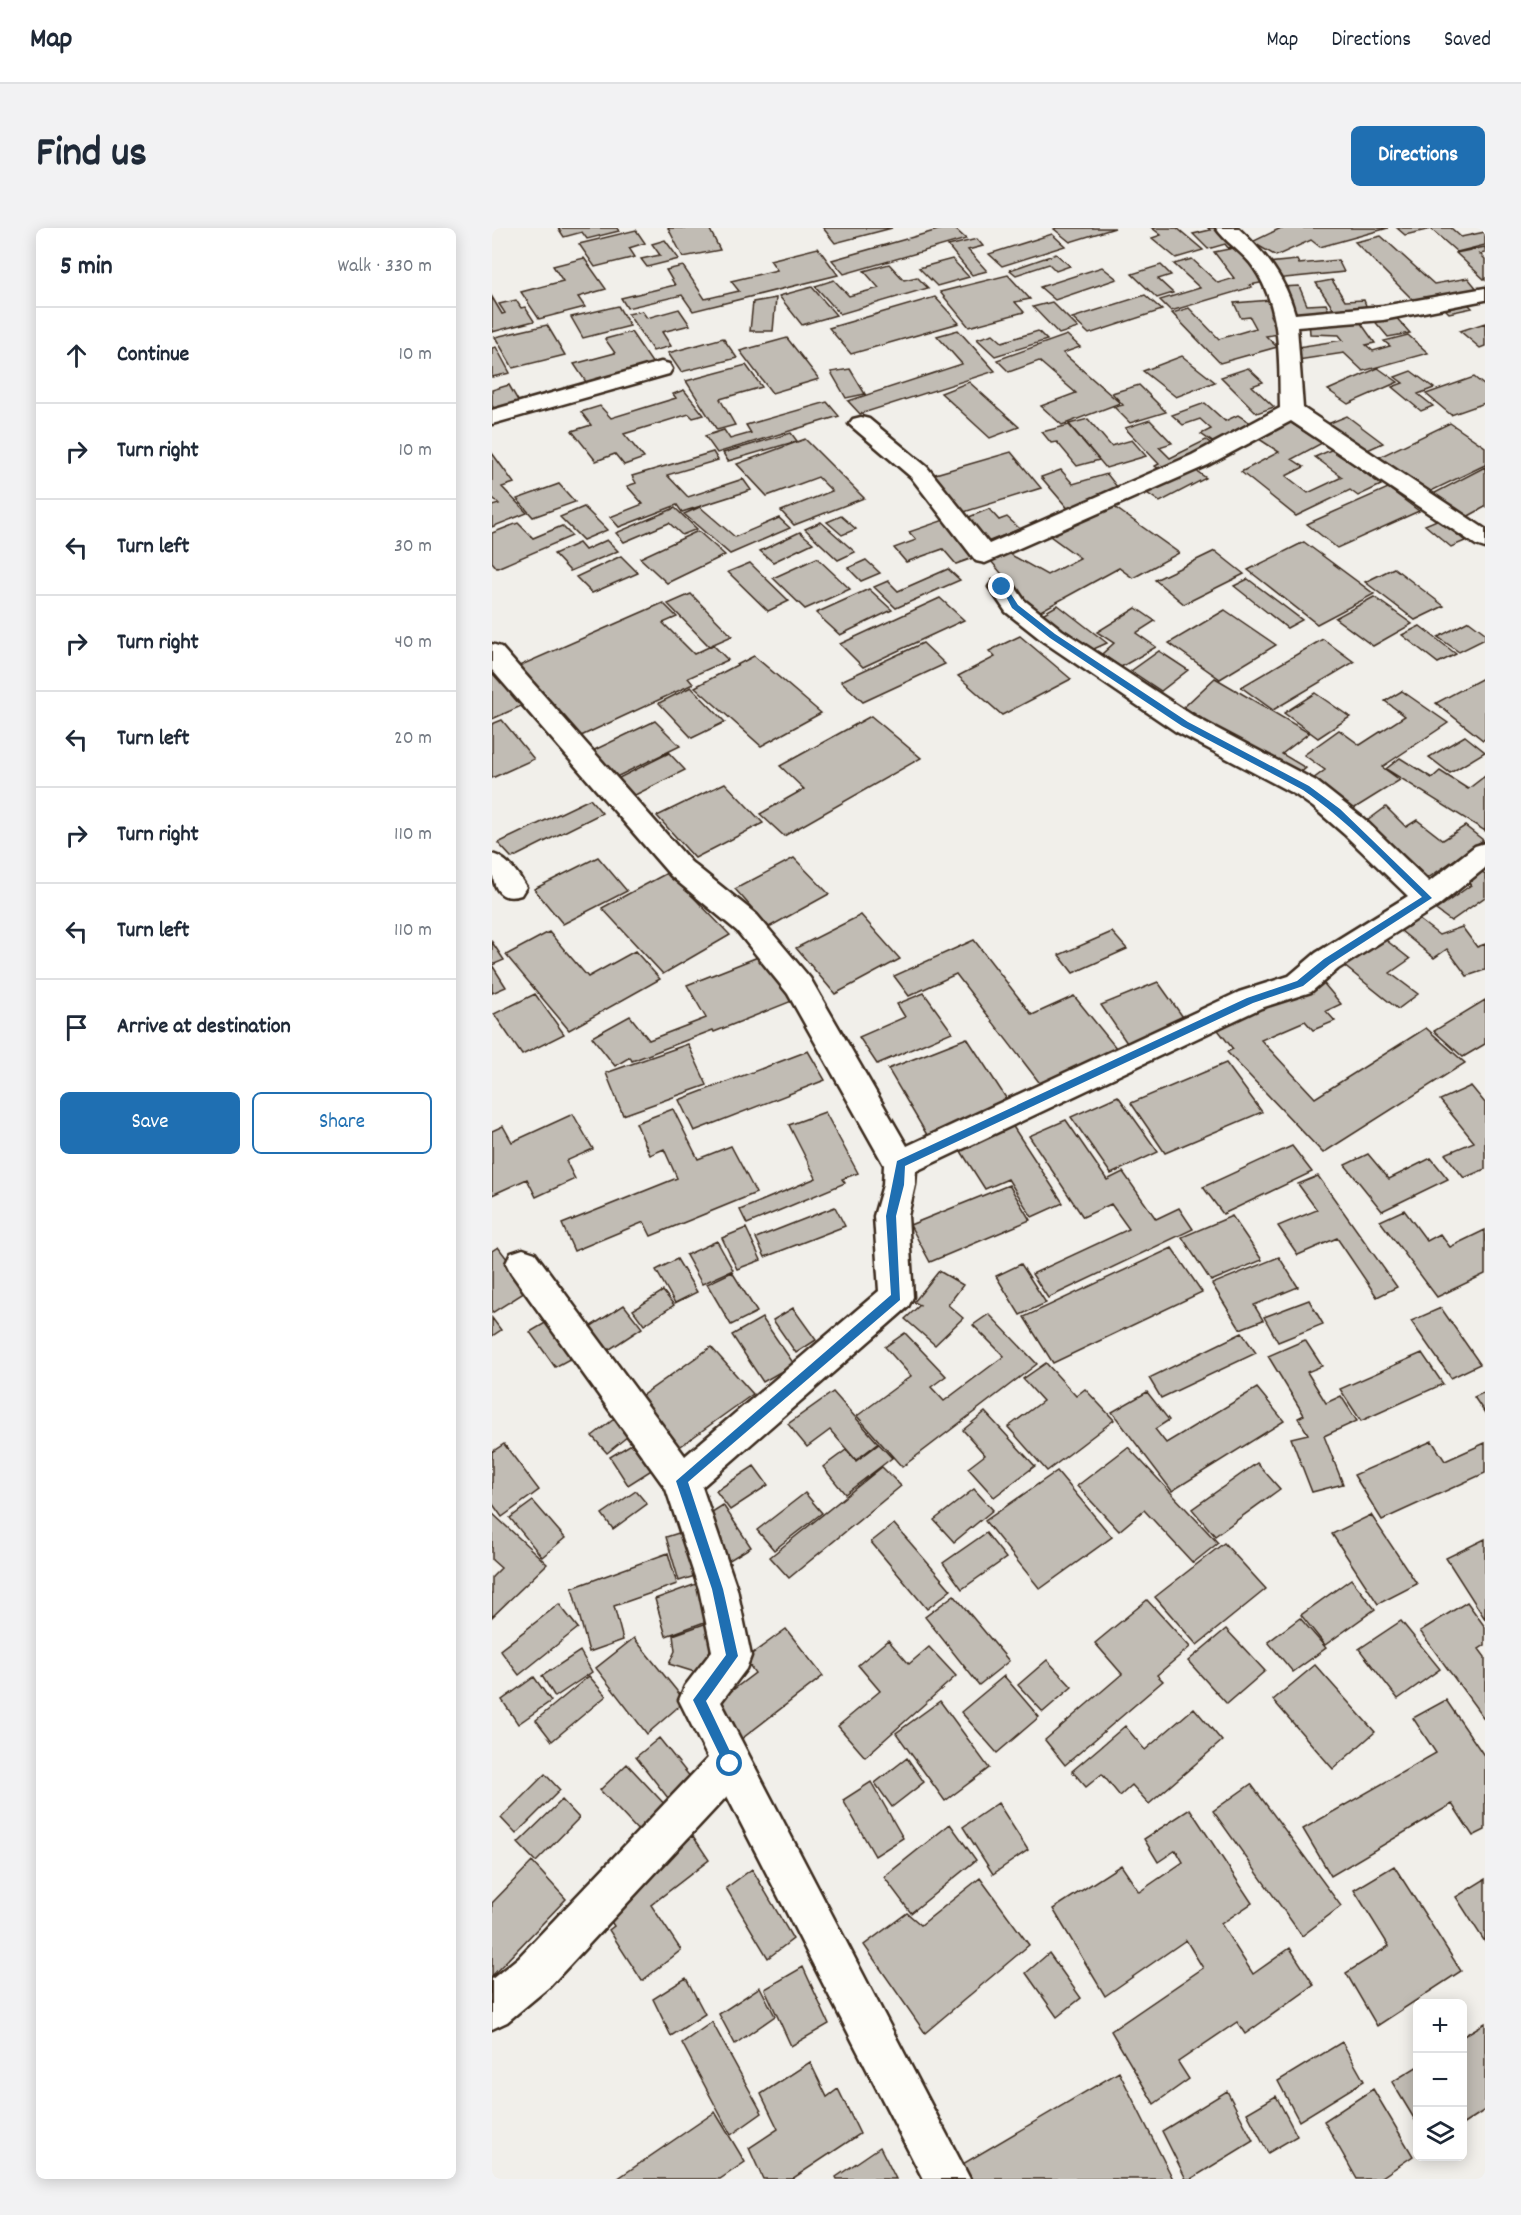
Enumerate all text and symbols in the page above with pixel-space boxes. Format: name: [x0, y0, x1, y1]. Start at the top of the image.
text: Map: [30, 21, 72, 61]
text: Map: [1267, 26, 1298, 56]
text: Directions: [1331, 26, 1411, 56]
text: Saved: [1444, 26, 1491, 56]
text: Find us: [36, 126, 147, 186]
button: Directions: [1351, 126, 1485, 186]
text: 5 min: [60, 249, 113, 286]
text: Walk · 330 m: [337, 253, 432, 281]
icon: ahead: [60, 339, 93, 372]
text: Continue: [117, 340, 189, 371]
text: 10 m: [398, 341, 432, 369]
icon: right: [60, 435, 93, 468]
text: Turn right: [117, 436, 199, 467]
text: 10 m: [398, 437, 432, 465]
icon: left: [60, 531, 93, 564]
text: Turn left: [117, 532, 189, 563]
text: 30 m: [394, 533, 432, 561]
route end: [988, 573, 1014, 599]
icon: right: [60, 627, 93, 660]
text: Turn right: [117, 628, 199, 659]
text: 40 m: [394, 629, 432, 657]
icon: left: [60, 723, 93, 756]
text: Turn left: [117, 724, 189, 755]
text: 20 m: [394, 725, 432, 753]
icon: right: [60, 819, 93, 852]
text: Turn right: [117, 820, 199, 851]
text: 110 m: [394, 821, 432, 849]
icon: left: [60, 915, 93, 948]
text: Turn left: [117, 916, 189, 947]
text: 110 m: [394, 917, 432, 945]
icon: arrive: [60, 1011, 93, 1044]
text: Arrive at destination: [117, 1012, 291, 1043]
button: Save: [60, 1092, 240, 1154]
button: Share: [252, 1092, 432, 1154]
route start: [716, 1750, 742, 1776]
map controls: [1413, 1999, 1467, 2161]
button: +: [1413, 1999, 1467, 2053]
button: −: [1413, 2053, 1467, 2107]
button: layers: [1413, 2107, 1467, 2161]

